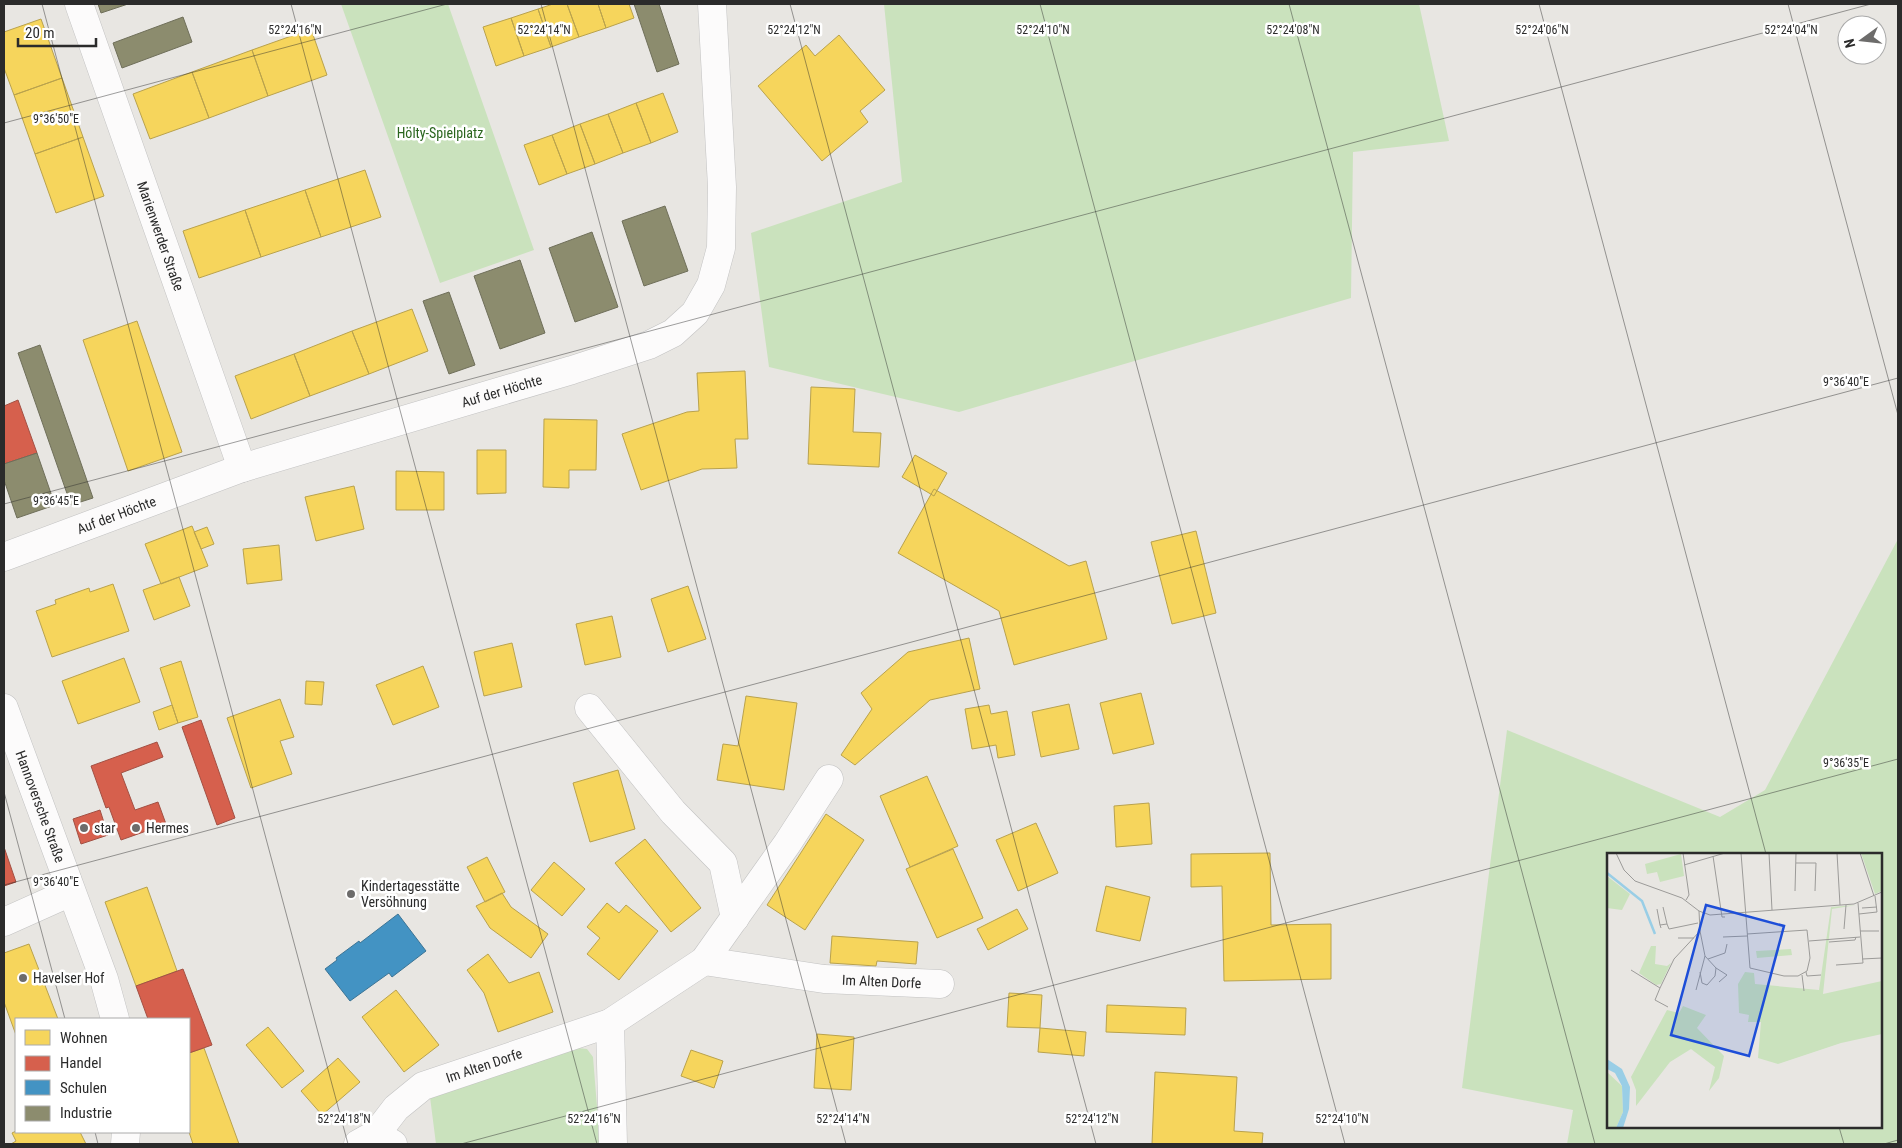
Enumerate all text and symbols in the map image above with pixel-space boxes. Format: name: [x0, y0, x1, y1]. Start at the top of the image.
scale bar: [18, 15, 95, 47]
north arrow: [1837, 15, 1887, 65]
text: 52°24'16"N: [268, 23, 322, 37]
text: 52°24'14"N: [517, 23, 571, 37]
text: 52°24'12"N: [767, 23, 821, 37]
text: 52°24'10"N: [1016, 23, 1070, 37]
text: 52°24'08"N: [1266, 23, 1320, 37]
text: 52°24'06"N: [1515, 23, 1569, 37]
text: 52°24'04"N: [1764, 23, 1818, 37]
text: 20 m: [25, 24, 55, 42]
text: N: [1841, 37, 1858, 50]
text: 9°36'50"E: [33, 112, 79, 126]
park label: Hölty-Spielplatz: [397, 125, 483, 141]
street label: Marienwerder Straße: [134, 179, 187, 293]
street label: Auf der Höchte: [460, 371, 544, 410]
text: 9°36'40"E: [1823, 375, 1869, 389]
street label: Auf der Höchte: [75, 493, 159, 537]
text: 9°36'45"E: [33, 494, 79, 508]
street label: Hannoversche Straße: [12, 748, 68, 865]
text: 9°36'35"E: [1823, 756, 1869, 770]
place label: star: [94, 820, 116, 836]
place label: Hermes: [146, 820, 189, 836]
marker: star: [78, 822, 90, 834]
marker: Hermes: [130, 822, 142, 834]
inset map: [1607, 853, 1882, 1128]
text: 9°36'40"E: [33, 875, 79, 889]
place label: Kindertagesstätte Versöhnung: [361, 878, 460, 910]
marker: Kindertagesstätte Versöhnung: [345, 888, 357, 900]
place label: Havelser Hof: [33, 970, 105, 986]
marker: Havelser Hof: [17, 972, 29, 984]
street label: Im Alten Dorfe: [842, 972, 922, 991]
legend: [15, 1018, 190, 1133]
text: Wohnen: [60, 1029, 108, 1047]
street label: Im Alten Dorfe: [444, 1045, 525, 1086]
text: Handel: [60, 1054, 102, 1072]
text: Schulen: [60, 1079, 107, 1097]
text: Industrie: [60, 1104, 112, 1122]
text: 52°24'18"N: [317, 1112, 371, 1126]
text: 52°24'16"N: [567, 1112, 621, 1126]
text: 52°24'14"N: [816, 1112, 870, 1126]
text: 52°24'12"N: [1065, 1112, 1119, 1126]
text: 52°24'10"N: [1315, 1112, 1369, 1126]

